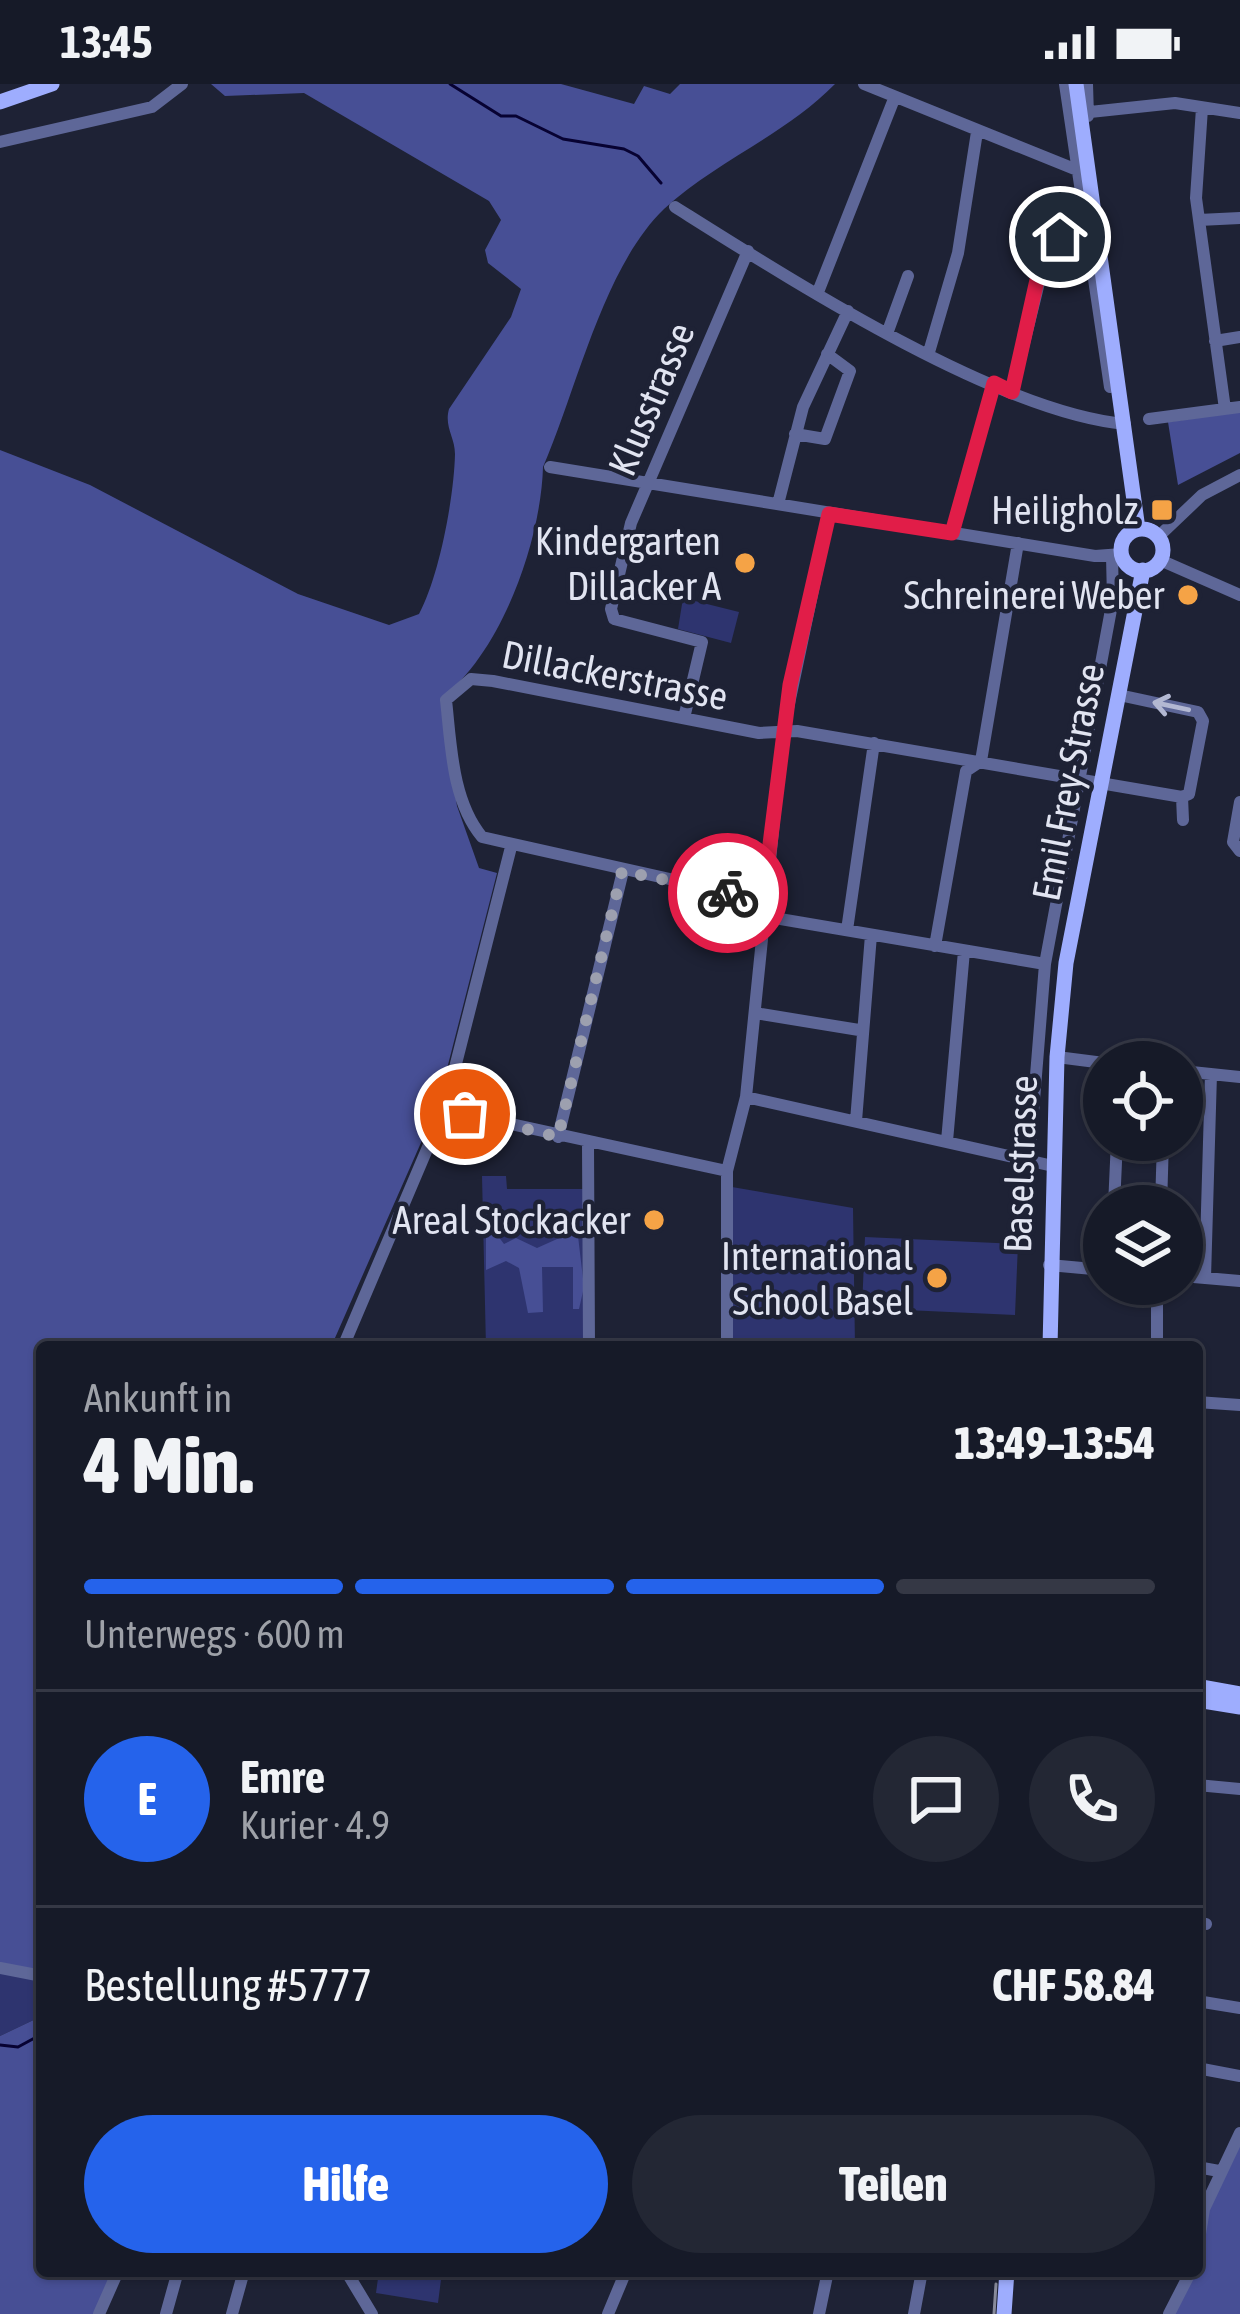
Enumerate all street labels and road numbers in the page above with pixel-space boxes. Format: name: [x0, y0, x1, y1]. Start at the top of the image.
street label: Klusstrasse: [599, 316, 703, 482]
street label: Dillackerstrasse: [499, 632, 731, 718]
street label: Emil Frey-Strasse: [1023, 660, 1113, 904]
street label: Baselstrasse: [995, 1075, 1045, 1253]

